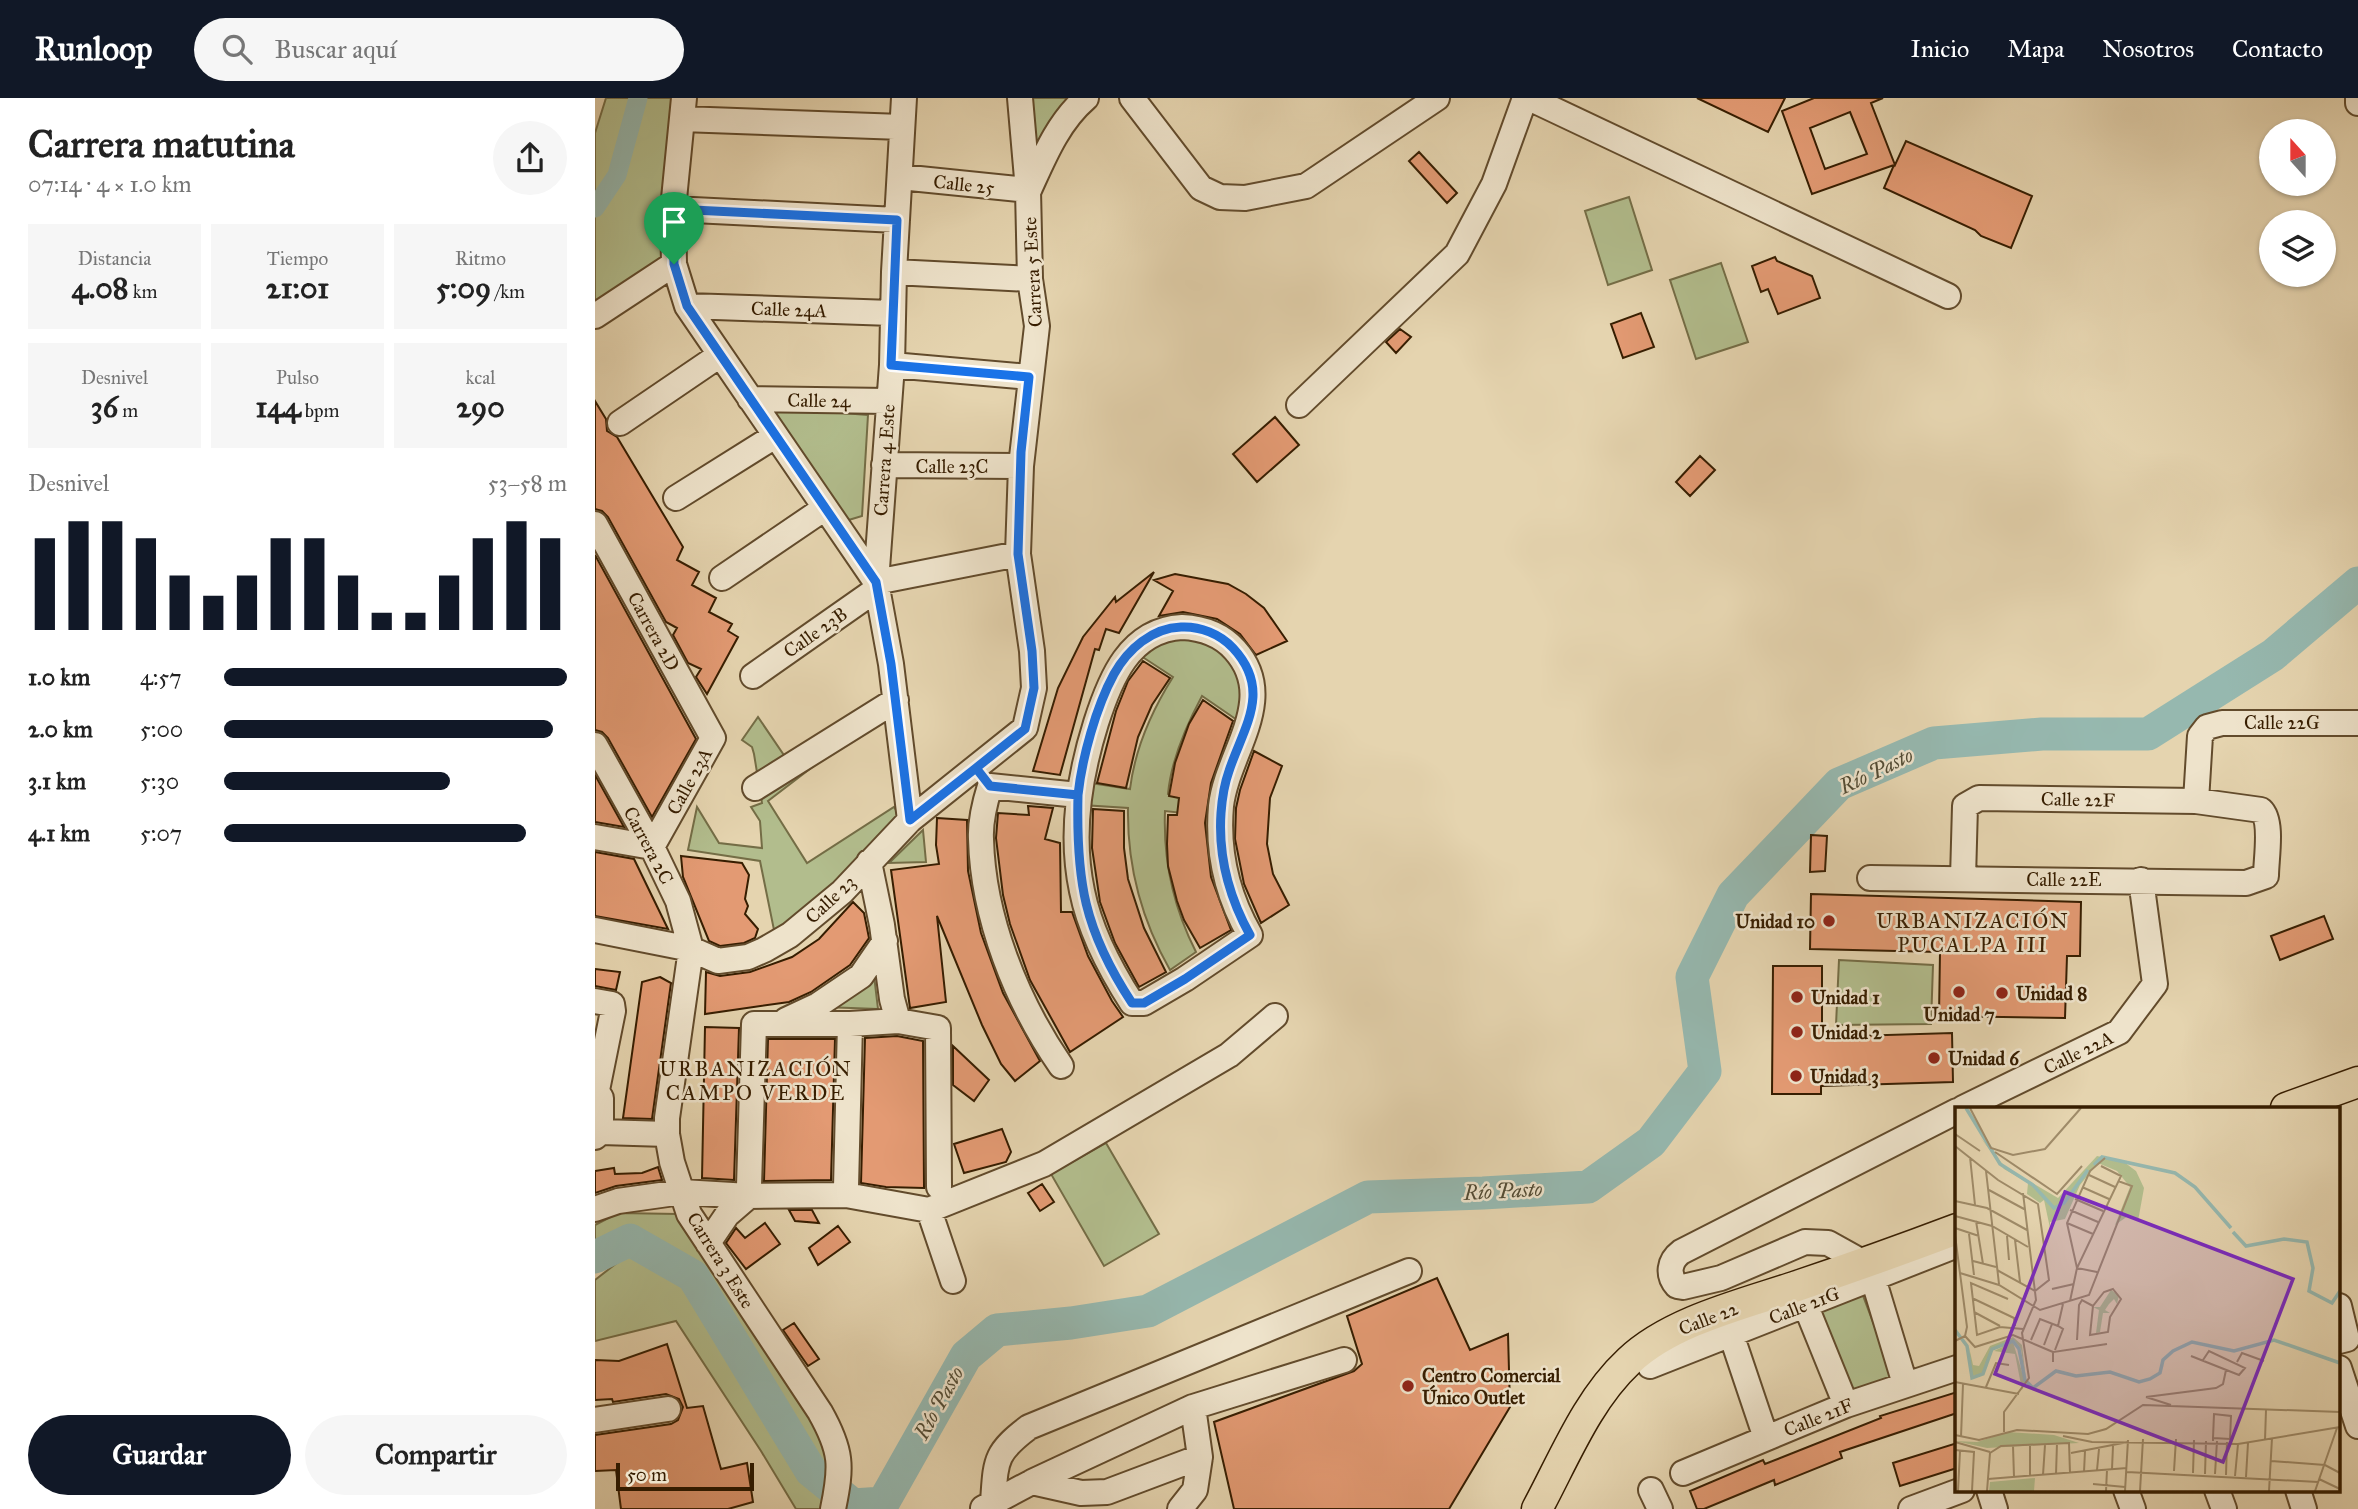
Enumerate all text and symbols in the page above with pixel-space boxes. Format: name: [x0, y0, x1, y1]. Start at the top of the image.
search box: [194, 18, 684, 81]
text: Runloop: [35, 29, 152, 69]
icon: search: [218, 30, 256, 68]
text: Buscar aquí: [274, 33, 397, 65]
text: Inicio: [1911, 34, 1969, 64]
text: Mapa: [2007, 34, 2064, 64]
text: Nosotros: [2102, 34, 2194, 64]
text: Contacto: [2232, 34, 2323, 64]
north arrow: [2259, 119, 2336, 196]
map controls: [2259, 119, 2336, 287]
text: Carrera matutina: [28, 121, 295, 167]
button: share: [493, 121, 567, 195]
text: 07:14 · 4 × 1.0 km: [28, 170, 192, 198]
street label: Calle 25: [932, 170, 996, 199]
pin: [644, 192, 704, 264]
icon: arrive: [655, 203, 693, 241]
button: layers: [2259, 210, 2336, 287]
street label: Carrera 5 Este: [1018, 216, 1047, 328]
text: Distancia: [78, 247, 151, 270]
text: Tiempo: [267, 247, 328, 270]
text: Ritmo: [455, 247, 506, 270]
text: 4.08: [72, 270, 129, 306]
text: 21:01: [266, 270, 329, 306]
text: 5:09: [436, 270, 491, 306]
text: km: [129, 280, 157, 303]
text: /km: [491, 280, 525, 303]
street label: Calle 24A: [751, 297, 828, 322]
text: Desnivel: [81, 366, 148, 389]
text: Pulso: [276, 366, 319, 389]
text: kcal: [466, 366, 495, 389]
street label: Calle 24: [787, 388, 851, 413]
text: 36: [91, 389, 118, 425]
text: 144: [256, 389, 301, 425]
text: 290: [456, 389, 505, 425]
text: m: [118, 399, 138, 422]
text: bpm: [301, 399, 340, 422]
street label: Carrera 4 Este: [869, 403, 900, 517]
street label: Calle 23C: [915, 455, 989, 478]
text: Desnivel: [28, 469, 109, 497]
text: 53–58 m: [488, 469, 567, 497]
street label: Carrera 2D: [623, 588, 685, 675]
street label: Calle 23B: [779, 602, 852, 663]
text: 1.0 km: [28, 663, 90, 691]
text: 4:57: [140, 663, 182, 691]
street label: Calle 22G: [2244, 711, 2320, 734]
text: 2.0 km: [28, 715, 93, 743]
text: 5:00: [140, 715, 183, 743]
water label: Río Pasto: [1834, 742, 1917, 800]
street label: Calle 23A: [662, 744, 717, 819]
text: 3.1 km: [28, 767, 86, 795]
text: 5:30: [140, 767, 179, 795]
street label: Calle 22F: [2041, 787, 2116, 812]
street label: Carrera 2C: [619, 802, 679, 888]
text: 4.1 km: [28, 819, 90, 847]
text: 5:07: [140, 819, 182, 847]
street label: Calle 22E: [2026, 868, 2102, 891]
street label: Calle 23: [800, 870, 860, 928]
district label: URBANIZACIÓN PUCALPA III: [1876, 907, 2070, 958]
place label: Unidad 10: [1735, 910, 1815, 933]
marker: Unidad 10: [1821, 913, 1837, 929]
place label: Unidad 8: [2016, 982, 2087, 1005]
marker: Unidad 7: [1951, 984, 1967, 1000]
marker: Unidad 8: [1994, 985, 2010, 1001]
place label: Unidad 1: [1811, 986, 1880, 1009]
marker: Unidad 1: [1789, 989, 1805, 1005]
place label: Unidad 7: [1923, 1003, 1995, 1026]
place label: Unidad 2: [1811, 1021, 1882, 1044]
marker: Unidad 2: [1789, 1024, 1805, 1040]
street label: Calle 22A: [2040, 1026, 2117, 1079]
place label: Unidad 6: [1948, 1047, 2020, 1070]
marker: Unidad 6: [1926, 1050, 1942, 1066]
district label: URBANIZACIÓN CAMPO VERDE: [659, 1055, 853, 1106]
place label: Unidad 3: [1810, 1065, 1879, 1089]
marker: Unidad 3: [1788, 1068, 1804, 1084]
inset map: [1955, 1107, 2340, 1492]
water label: Río Pasto: [1462, 1176, 1543, 1206]
street label: Carrera 3 Este: [682, 1208, 759, 1313]
street label: Calle 21G: [1766, 1281, 1843, 1329]
street label: Calle 22: [1675, 1296, 1742, 1340]
water label: Río Pasto: [908, 1362, 970, 1445]
place label: Centro Comercial Único Outlet: [1422, 1364, 1561, 1409]
marker: Centro Comercial Único Outlet: [1400, 1378, 1416, 1394]
street label: Calle 21F: [1780, 1393, 1857, 1442]
button: Guardar: [28, 1415, 291, 1495]
button: Compartir: [305, 1415, 567, 1495]
scale bar: [616, 1460, 754, 1492]
text: 50 m: [627, 1463, 667, 1486]

